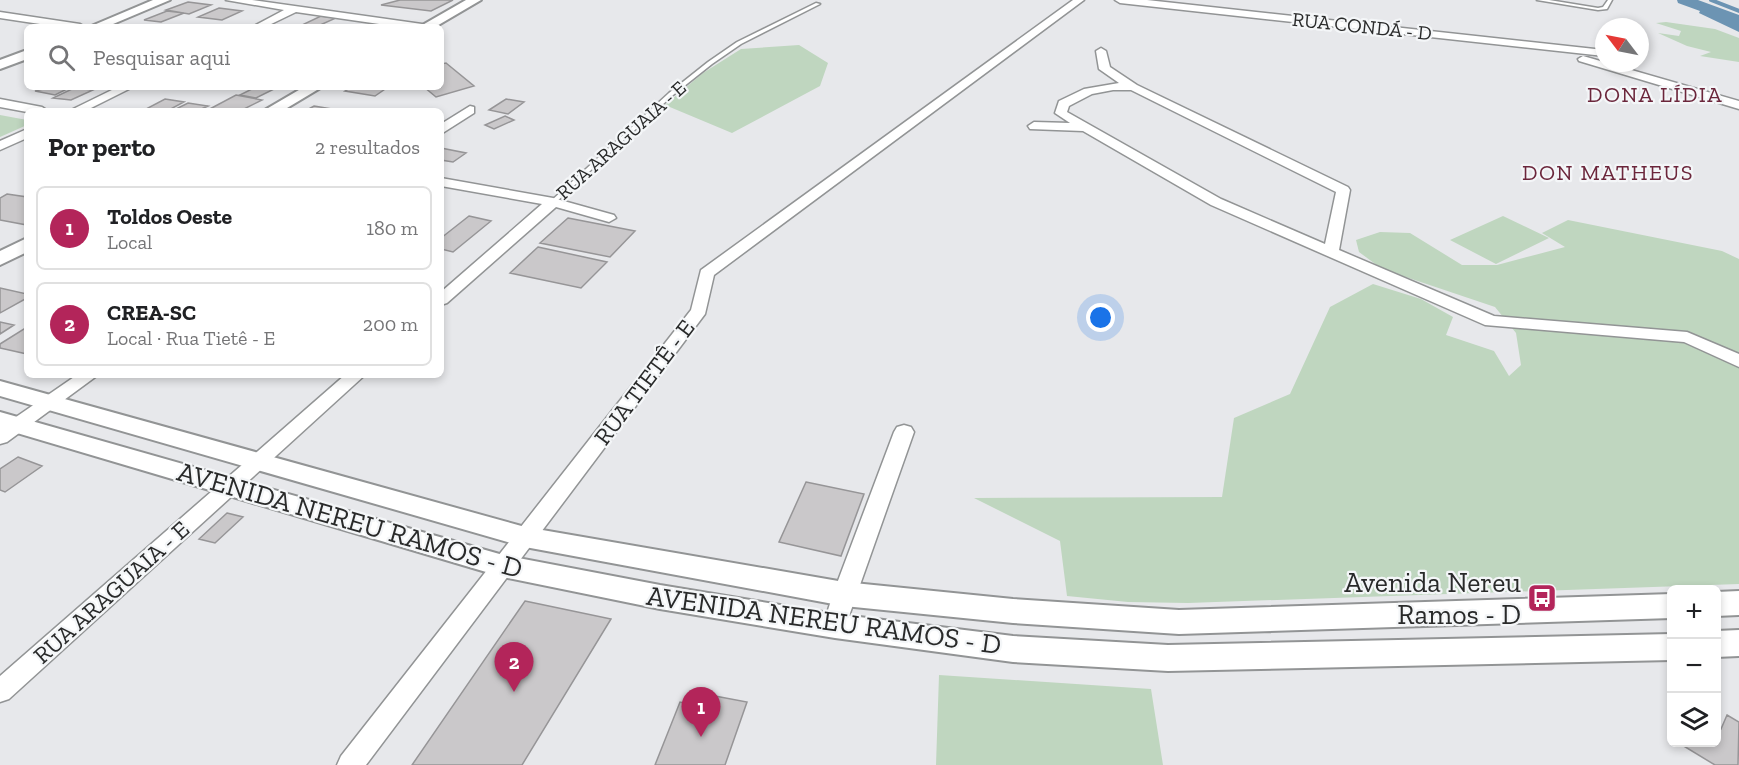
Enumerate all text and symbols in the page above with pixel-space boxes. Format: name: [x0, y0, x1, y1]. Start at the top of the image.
street label: RUA CONDÁ - D: [1291, 7, 1433, 45]
north arrow: [1595, 18, 1649, 72]
search box: [24, 24, 444, 90]
icon: search: [45, 41, 78, 74]
text: Pesquisar aqui: [93, 44, 230, 71]
street label: RUA ARAGUAIA - E: [551, 75, 691, 205]
district label: DONA LÍDIA: [1587, 81, 1723, 108]
text: Por perto: [48, 131, 155, 163]
text: 2 resultados: [315, 135, 420, 159]
district label: DON MATHEUS: [1522, 159, 1694, 186]
text: Toldos Oeste: [107, 203, 232, 230]
text: 1: [65, 216, 74, 240]
text: 180 m: [366, 216, 418, 240]
text: Local: [107, 230, 152, 254]
text: CREA-SC: [107, 299, 196, 326]
your location: [1086, 303, 1115, 332]
text: 2: [64, 312, 75, 336]
text: 200 m: [363, 312, 418, 336]
street label: RUA TIETÊ - E: [587, 314, 701, 450]
text: Local · Rua Tietê - E: [107, 326, 275, 350]
street label: AVENIDA NEREU RAMOS - D: [174, 455, 526, 585]
street label: RUA ARAGUAIA - E: [27, 514, 195, 670]
place label: Avenida Nereu Ramos - D: [1344, 566, 1521, 631]
street label: AVENIDA NEREU RAMOS - D: [645, 579, 1003, 661]
bus stop icon: Avenida Nereu Ramos - D: [1526, 582, 1558, 614]
map controls: [1667, 585, 1721, 747]
button: +: [1667, 585, 1721, 639]
button: −: [1667, 639, 1721, 693]
pin: 2: [494, 642, 534, 692]
pin: 1: [682, 688, 720, 737]
button: layers: [1667, 693, 1721, 747]

